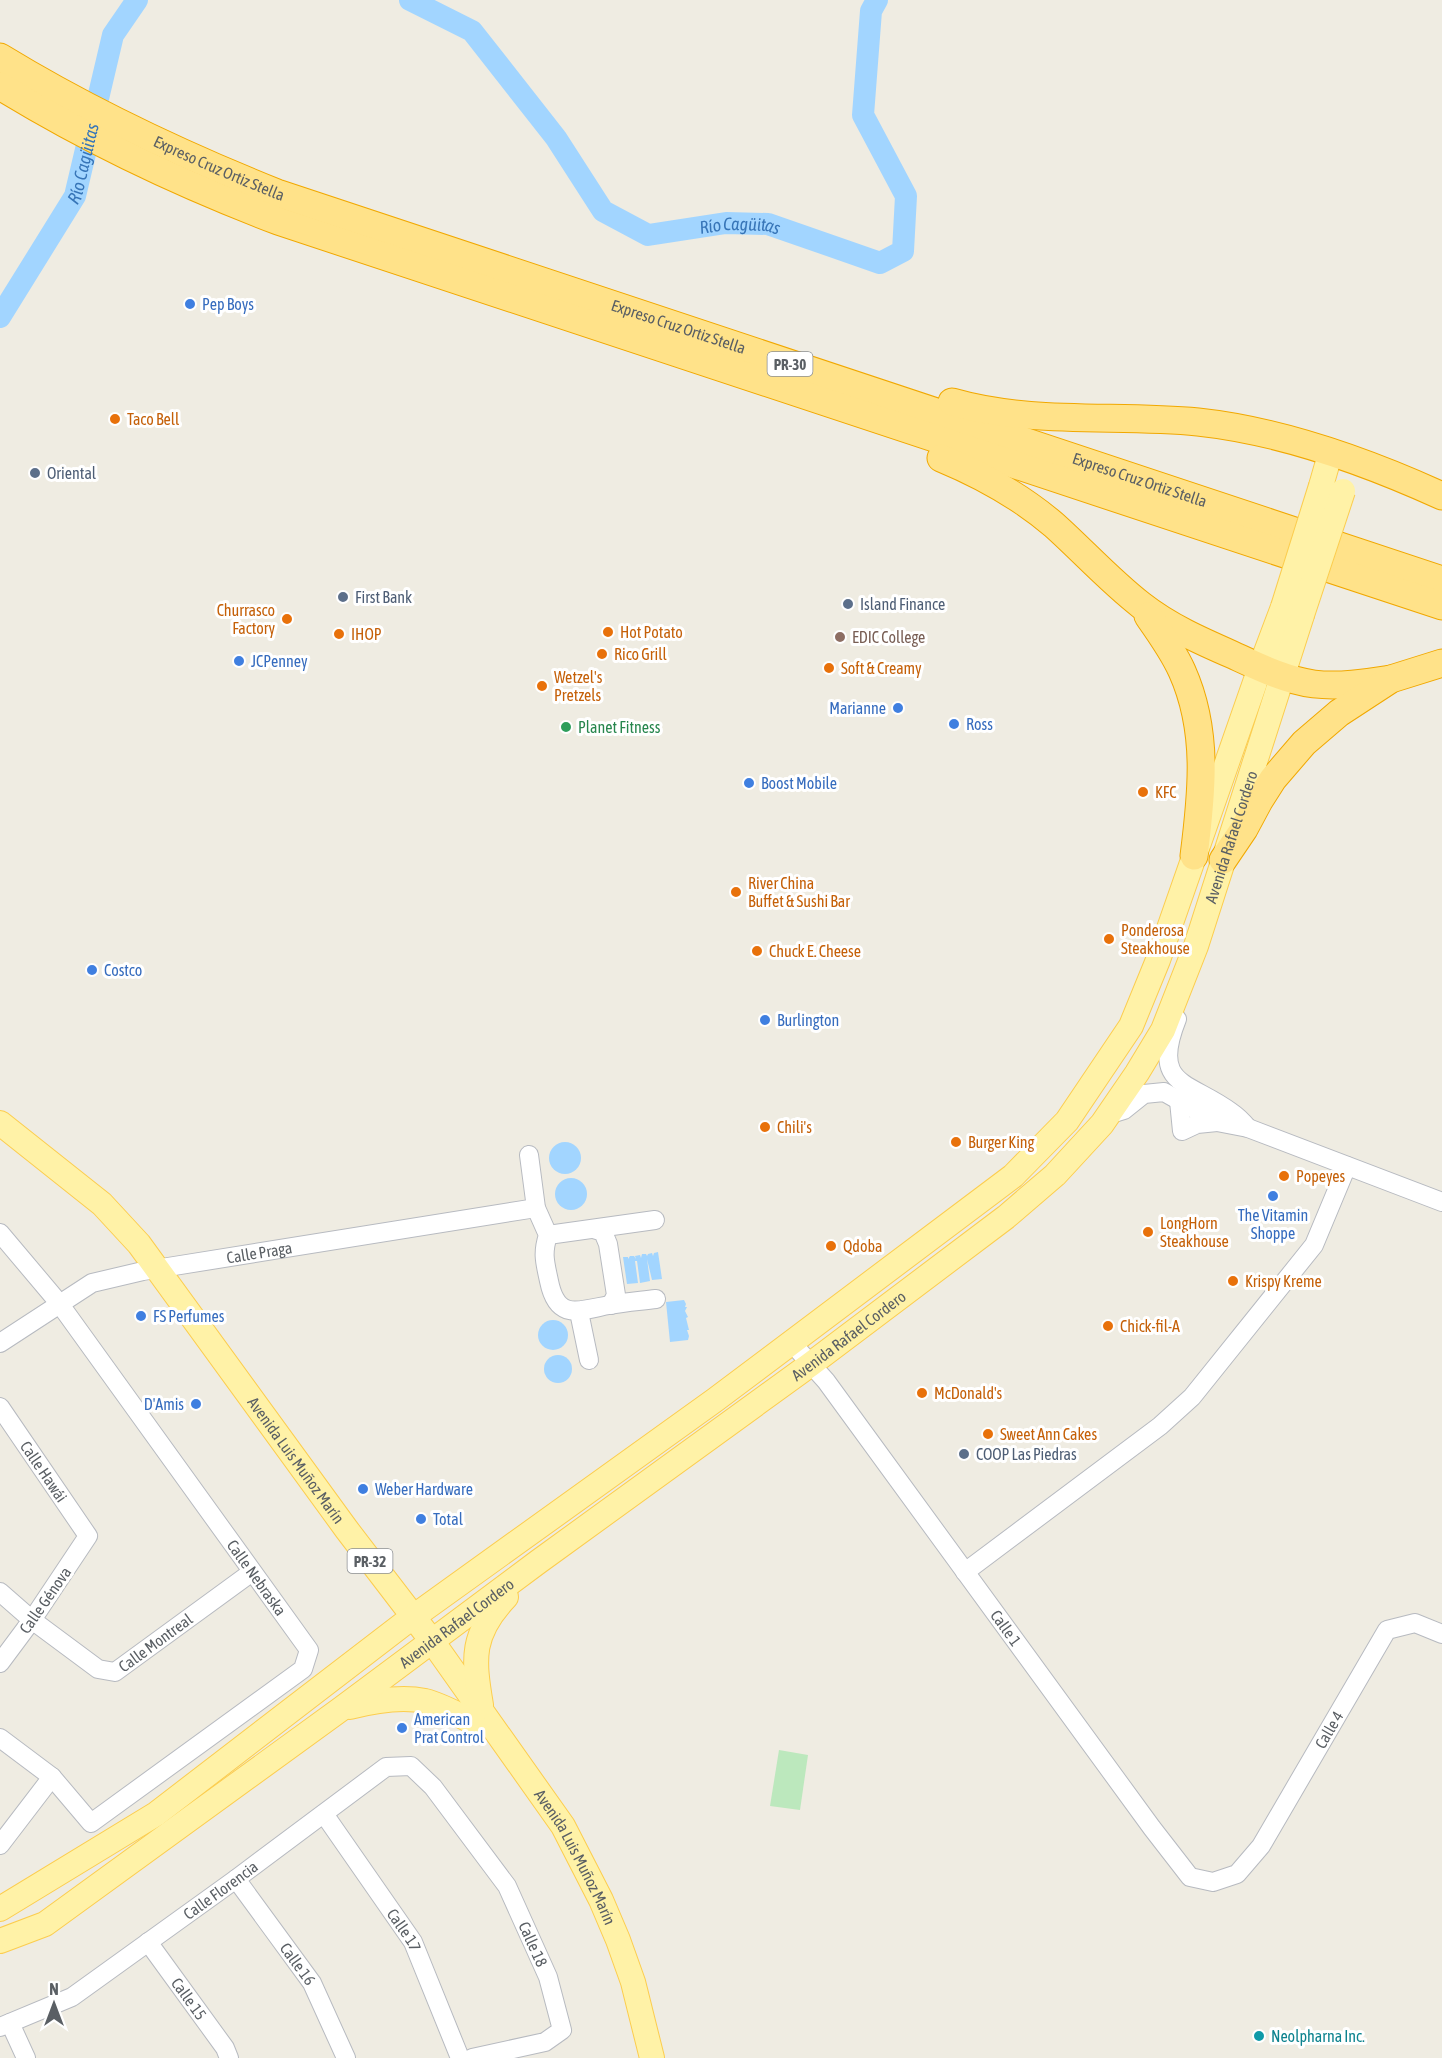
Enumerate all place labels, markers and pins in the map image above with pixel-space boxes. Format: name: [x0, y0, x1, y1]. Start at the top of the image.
place label: Pep Boys: [202, 295, 254, 314]
marker: Pep Boys: [183, 297, 197, 311]
place label: Taco Bell: [127, 410, 180, 428]
marker: Taco Bell: [108, 412, 122, 426]
place label: Oriental: [47, 464, 97, 482]
marker: Oriental: [28, 466, 42, 480]
place label: First Bank: [355, 588, 412, 606]
marker: First Bank: [336, 590, 350, 604]
place label: Island Finance: [860, 595, 945, 613]
marker: Island Finance: [841, 597, 855, 611]
place label: Churrasco Factory: [217, 601, 275, 638]
marker: Churrasco Factory: [280, 612, 294, 626]
place label: Hot Potato: [620, 623, 683, 641]
place label: IHOP: [351, 625, 382, 643]
marker: Hot Potato: [601, 625, 615, 639]
marker: IHOP: [332, 627, 346, 641]
place label: EDIC College: [852, 628, 925, 647]
marker: EDIC College: [833, 630, 847, 644]
place label: Rico Grill: [614, 645, 667, 663]
marker: Rico Grill: [595, 647, 609, 661]
place label: JCPenney: [251, 652, 308, 671]
marker: JCPenney: [232, 654, 246, 668]
place label: Soft & Creamy: [841, 659, 922, 678]
marker: Soft & Creamy: [822, 661, 836, 675]
place label: Wetzel's Pretzels: [554, 668, 603, 704]
marker: Wetzel's Pretzels: [535, 679, 549, 693]
place label: Marianne: [829, 699, 886, 717]
marker: Marianne: [891, 701, 905, 715]
place label: Ross: [966, 715, 993, 733]
marker: Ross: [947, 717, 961, 731]
place label: Planet Fitness: [578, 718, 661, 736]
marker: Planet Fitness: [559, 720, 573, 734]
place label: Boost Mobile: [761, 774, 837, 792]
marker: Boost Mobile: [742, 776, 756, 790]
place label: KFC: [1155, 783, 1177, 801]
marker: KFC: [1136, 785, 1150, 799]
place label: River China Buffet & Sushi Bar: [748, 874, 850, 910]
marker: River China Buffet & Sushi Bar: [729, 885, 743, 899]
place label: Ponderosa Steakhouse: [1121, 921, 1190, 957]
marker: Ponderosa Steakhouse: [1102, 932, 1116, 946]
place label: Chuck E. Cheese: [769, 942, 861, 960]
marker: Chuck E. Cheese: [750, 944, 764, 958]
place label: Costco: [104, 961, 142, 979]
marker: Costco: [85, 963, 99, 977]
place label: Burlington: [777, 1011, 839, 1030]
marker: Burlington: [758, 1013, 772, 1027]
place label: Chili's: [777, 1118, 812, 1136]
marker: Chili's: [758, 1120, 772, 1134]
place label: Burger King: [968, 1133, 1035, 1152]
marker: Burger King: [949, 1135, 963, 1149]
place label: Popeyes: [1296, 1167, 1346, 1186]
marker: Popeyes: [1277, 1169, 1291, 1183]
marker: The Vitamin Shoppe: [1266, 1189, 1280, 1203]
place label: The Vitamin Shoppe: [1238, 1206, 1308, 1243]
place label: LongHorn Steakhouse: [1160, 1214, 1229, 1250]
marker: LongHorn Steakhouse: [1141, 1225, 1155, 1239]
place label: Qdoba: [843, 1237, 882, 1255]
marker: Qdoba: [824, 1239, 838, 1253]
place label: Krispy Kreme: [1245, 1272, 1322, 1291]
marker: Krispy Kreme: [1226, 1274, 1240, 1288]
place label: FS Perfumes: [153, 1307, 225, 1325]
marker: FS Perfumes: [134, 1309, 148, 1323]
place label: Chick-fil-A: [1120, 1317, 1180, 1335]
marker: Chick-fil-A: [1101, 1319, 1115, 1333]
place label: McDonald's: [934, 1384, 1003, 1402]
marker: McDonald's: [915, 1386, 929, 1400]
place label: D'Amis: [144, 1395, 184, 1413]
marker: D'Amis: [189, 1397, 203, 1411]
place label: Sweet Ann Cakes: [1000, 1425, 1097, 1443]
marker: Sweet Ann Cakes: [981, 1427, 995, 1441]
place label: COOP Las Piedras: [976, 1445, 1077, 1463]
marker: COOP Las Piedras: [957, 1447, 971, 1461]
place label: Weber Hardware: [375, 1480, 473, 1498]
marker: Weber Hardware: [356, 1482, 370, 1496]
place label: Total: [433, 1510, 464, 1528]
marker: Total: [414, 1512, 428, 1526]
place label: American Prat Control: [414, 1710, 485, 1746]
marker: American Prat Control: [395, 1721, 409, 1735]
place label: Neolpharna Inc.: [1271, 2027, 1365, 2046]
marker: Neolpharna Inc.: [1252, 2029, 1266, 2043]

